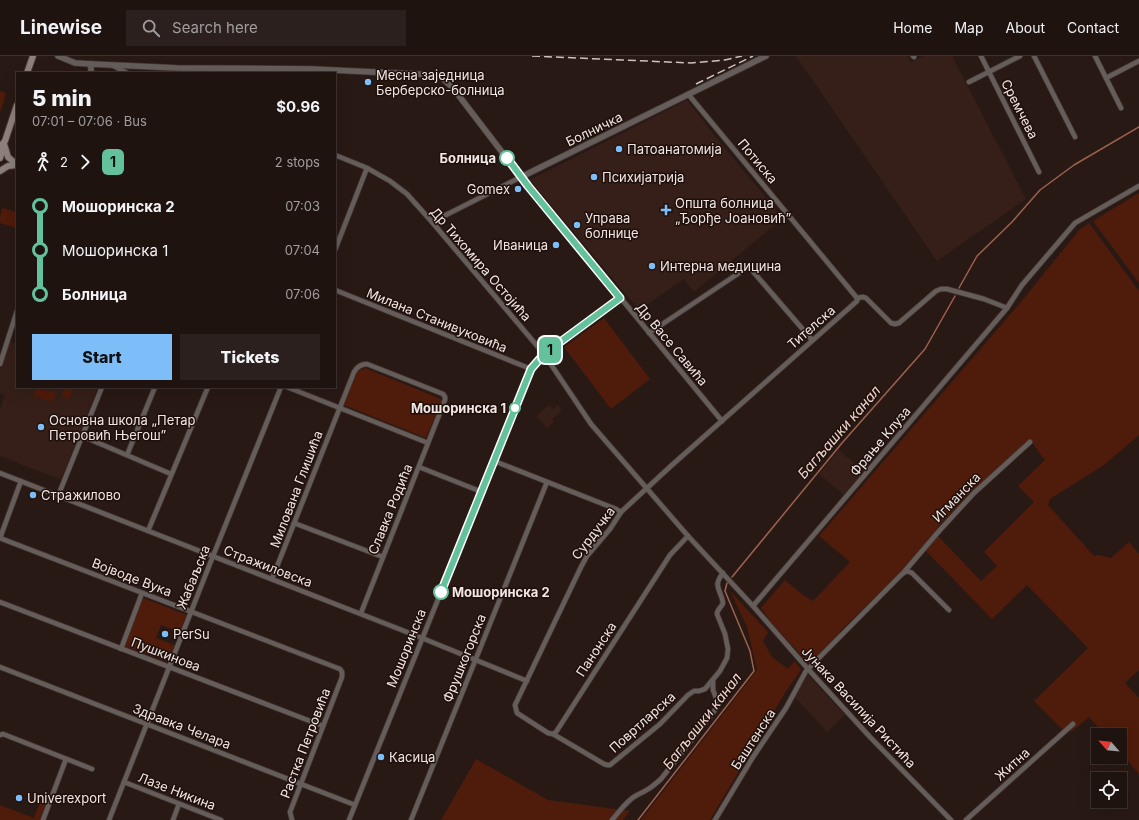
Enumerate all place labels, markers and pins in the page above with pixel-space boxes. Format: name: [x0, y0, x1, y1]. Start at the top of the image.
place label: Месна заједница Берберско-болница: [376, 67, 505, 98]
marker: Месна заједница Берберско-болница: [363, 77, 373, 87]
place label: Патоанатомија: [627, 141, 722, 157]
marker: Патоанатомија: [614, 144, 624, 154]
place label: Болница: [440, 150, 496, 166]
marker: Болница: [499, 150, 515, 166]
place label: Психијатрија: [602, 169, 684, 185]
marker: Психијатрија: [589, 172, 599, 182]
place label: Gomex: [467, 181, 510, 197]
marker: Gomex: [513, 184, 523, 194]
place label: Општа болница „Ђорђе Јоановић”: [675, 195, 791, 226]
marker: Општа болница „Ђорђе Јоановић”: [660, 204, 672, 216]
place label: Управа болнице: [585, 210, 639, 241]
marker: Управа болнице: [572, 220, 582, 230]
place label: Иваница: [493, 237, 548, 253]
marker: Иваница: [551, 240, 561, 250]
place label: Интерна медицина: [660, 258, 781, 274]
marker: Интерна медицина: [647, 261, 657, 271]
place label: Мошоринска 1: [411, 400, 506, 416]
marker: Мошоринска 1: [509, 402, 521, 414]
place label: Основна школа „Петар Петровић Његош”: [49, 412, 196, 443]
marker: Основна школа „Петар Петровић Његош”: [36, 422, 46, 432]
place label: Стражилово: [41, 487, 121, 503]
marker: Стражилово: [28, 490, 38, 500]
marker: Мошоринска 2: [433, 584, 449, 600]
place label: Мошоринска 2: [452, 584, 550, 600]
place label: PerSu: [173, 626, 210, 642]
marker: PerSu: [160, 629, 170, 639]
place label: Касица: [389, 749, 435, 765]
marker: Касица: [376, 752, 386, 762]
place label: Univerexport: [27, 790, 106, 806]
marker: Univerexport: [14, 793, 24, 803]

